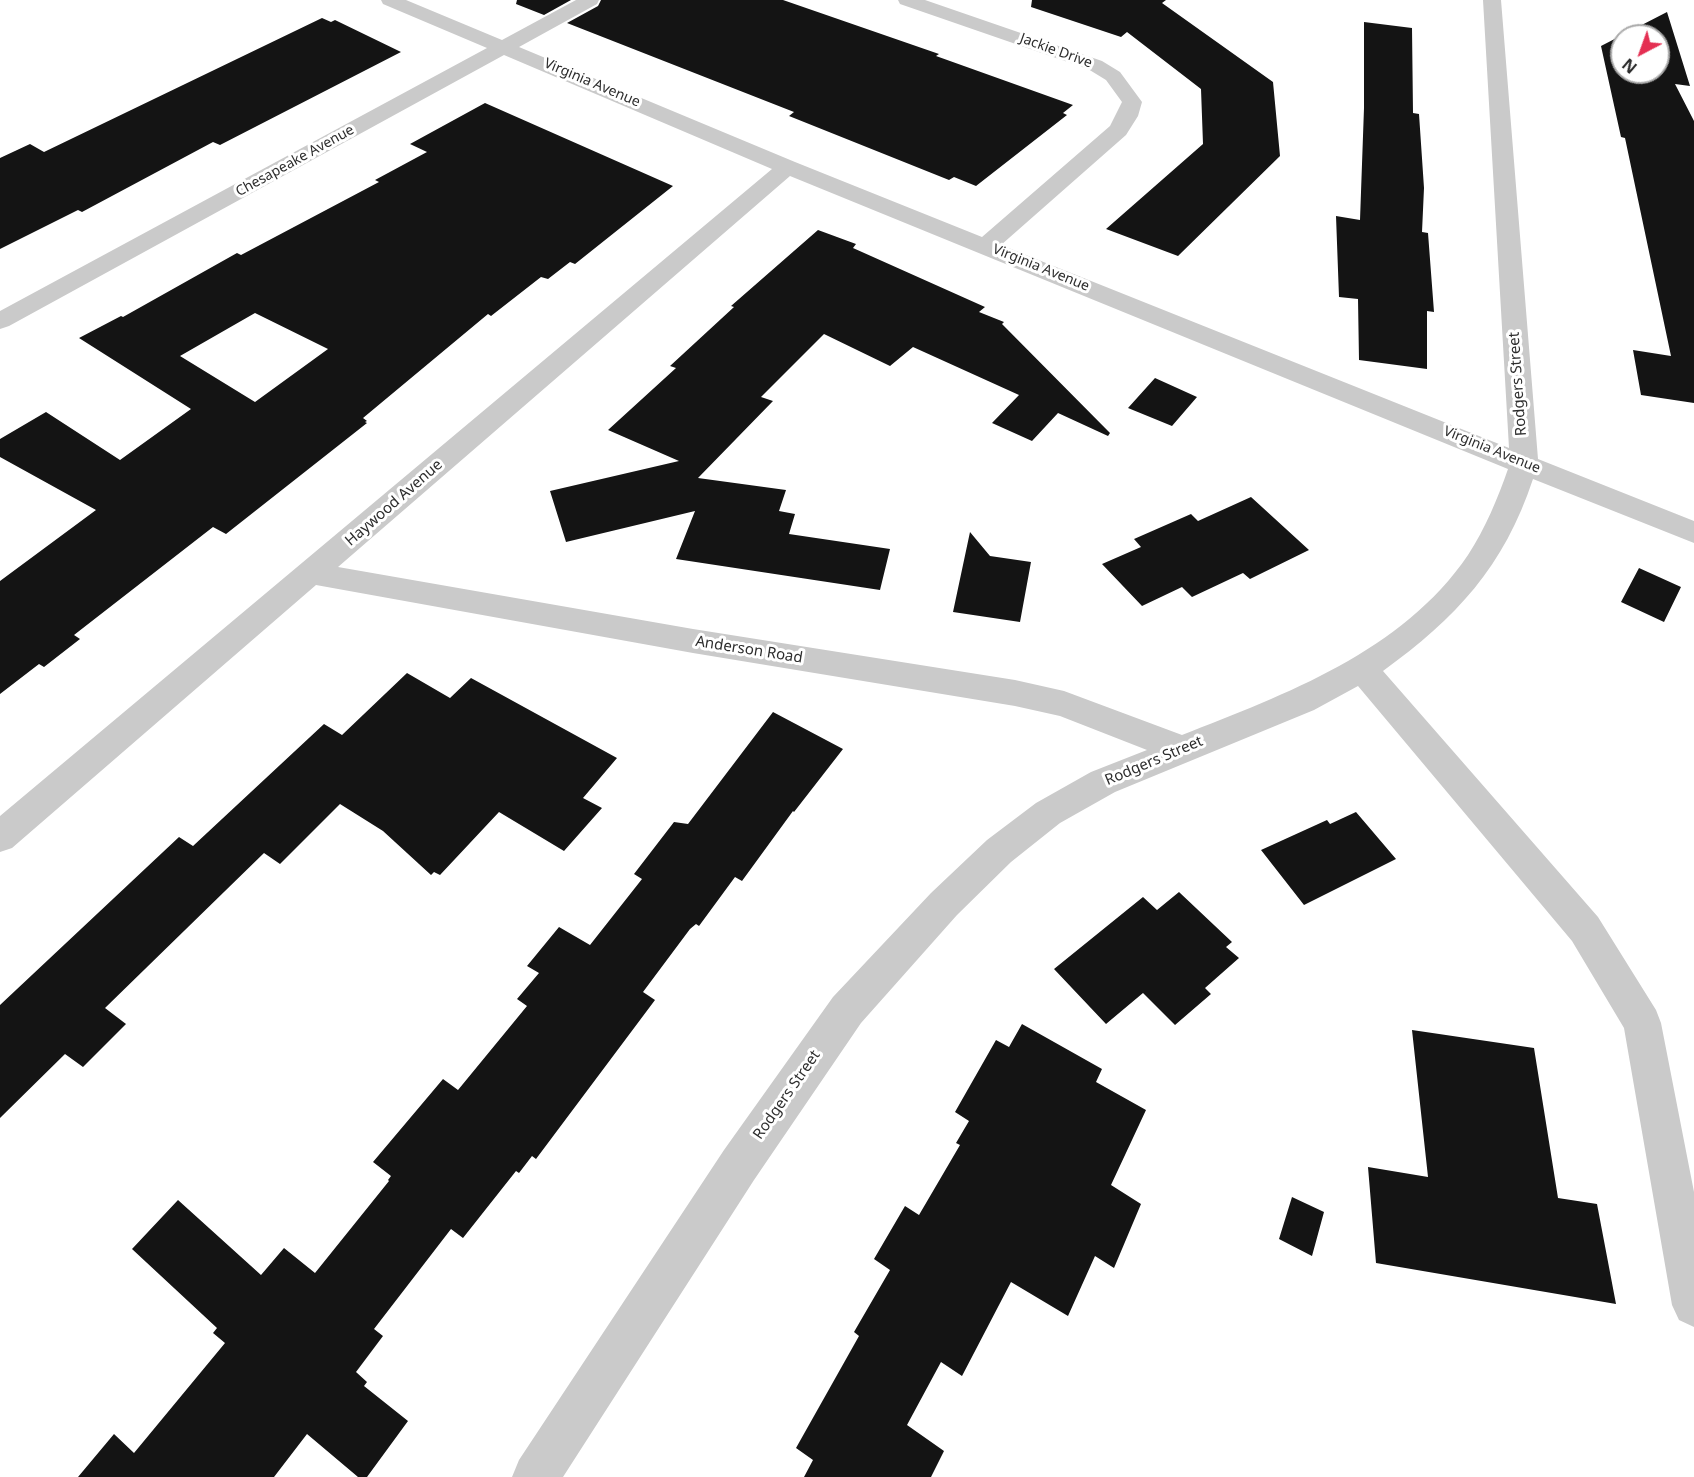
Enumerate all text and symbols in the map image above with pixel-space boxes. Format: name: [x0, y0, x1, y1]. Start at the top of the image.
north arrow: [1610, 24, 1670, 84]
street label: Jackie Drive: [1018, 30, 1094, 72]
text: N: [1617, 54, 1642, 79]
street label: Virginia Avenue: [541, 55, 643, 111]
street label: Chesapeake Avenue: [233, 122, 357, 200]
street label: Virginia Avenue: [990, 241, 1092, 295]
street label: Rodgers Street: [1505, 331, 1531, 437]
street label: Virginia Avenue: [1441, 423, 1543, 477]
street label: Haywood Avenue: [342, 456, 446, 550]
street label: Anderson Road: [694, 633, 804, 667]
street label: Rodgers Street: [1102, 732, 1206, 790]
street label: Rodgers Street: [750, 1047, 824, 1143]

